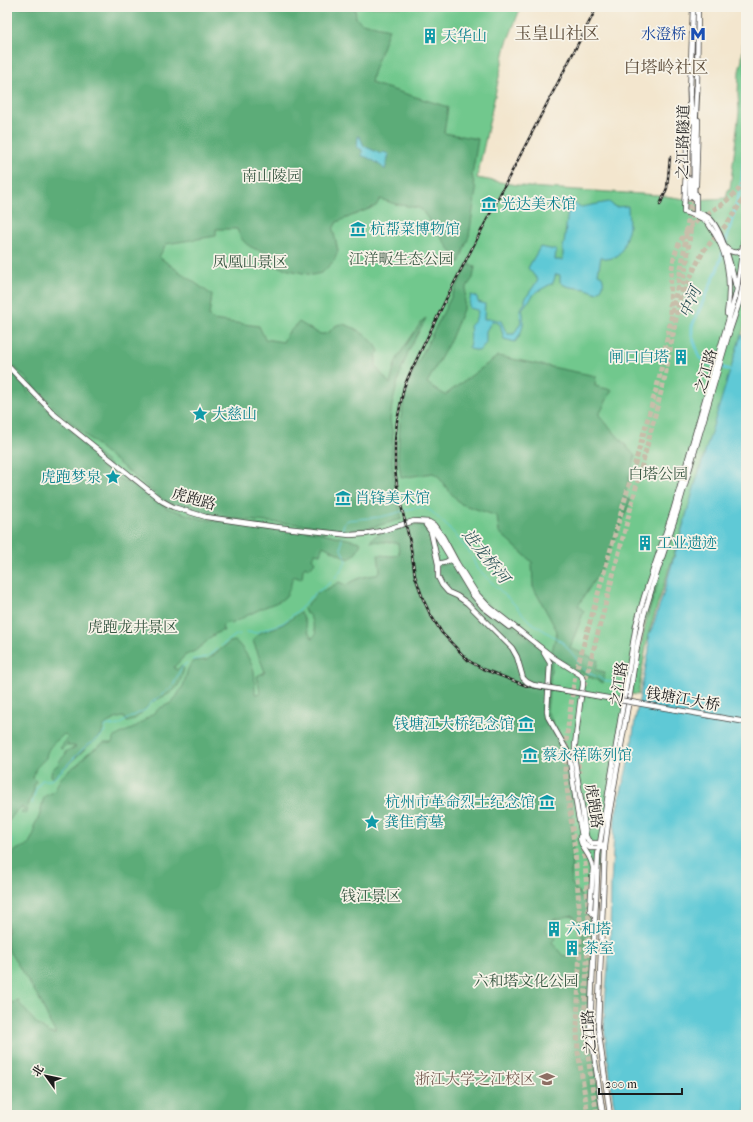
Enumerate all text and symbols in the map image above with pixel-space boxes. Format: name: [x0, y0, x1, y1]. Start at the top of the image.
district label: 玉皇山社区: [515, 23, 600, 43]
place label: 水澄桥: [641, 25, 686, 43]
metro station icon: 水澄桥: [689, 25, 707, 43]
building icon: 天华山: [421, 27, 439, 45]
place label: 天华山: [442, 27, 487, 45]
district label: 白塔岭社区: [624, 57, 709, 77]
street label: 之江路隧道: [673, 104, 693, 180]
park label: 南山陵园: [242, 167, 302, 185]
museum icon: 光达美术馆: [480, 195, 498, 213]
place label: 光达美术馆: [501, 195, 576, 213]
museum icon: 杭帮菜博物馆: [349, 220, 367, 238]
place label: 杭帮菜博物馆: [370, 220, 460, 238]
park label: 江洋畈生态公园: [348, 250, 454, 268]
park label: 凤凰山景区: [212, 253, 288, 271]
water label: 中河: [675, 281, 706, 320]
street label: 之江路: [691, 347, 721, 395]
place label: 闸口白塔: [609, 348, 669, 366]
building icon: 闸口白塔: [672, 348, 690, 366]
place icon: 大慈山: [191, 405, 209, 423]
place label: 大慈山: [212, 405, 257, 423]
park label: 白塔公园: [628, 465, 688, 483]
place label: 虎跑梦泉: [41, 468, 101, 486]
place icon: 虎跑梦泉: [104, 468, 122, 486]
street label: 虎跑路: [170, 484, 218, 514]
museum icon: 肖锋美术馆: [334, 489, 352, 507]
place label: 肖锋美术馆: [355, 489, 430, 507]
water label: 进龙桥河: [458, 525, 515, 589]
building icon: 工业遗迹: [636, 534, 654, 552]
place label: 工业遗迹: [657, 534, 717, 552]
park label: 虎跑龙井景区: [88, 618, 178, 636]
street label: 之江路: [607, 660, 631, 708]
street label: 钱塘江大桥: [644, 684, 722, 714]
place label: 钱塘江大桥纪念馆: [394, 715, 514, 733]
museum icon: 钱塘江大桥纪念馆: [517, 715, 535, 733]
museum icon: 蔡永祥陈列馆: [521, 746, 539, 764]
place label: 蔡永祥陈列馆: [542, 746, 632, 764]
street label: 虎跑路: [582, 782, 606, 830]
place label: 杭州市革命烈士纪念馆: [385, 793, 535, 811]
museum icon: 杭州市革命烈士纪念馆: [538, 793, 556, 811]
place icon: 龚隹育墓: [363, 813, 381, 831]
place label: 龚隹育墓: [384, 813, 444, 831]
park label: 钱江景区: [341, 887, 401, 905]
building icon: 六和塔: [545, 920, 563, 938]
place label: 六和塔: [566, 920, 611, 938]
building icon: 茶室: [563, 939, 581, 957]
place label: 茶室: [584, 939, 614, 957]
park label: 六和塔文化公园: [473, 972, 579, 990]
street label: 之江路: [578, 1009, 600, 1055]
north arrow: [26, 1056, 66, 1096]
text: 北: [30, 1063, 46, 1079]
place label: 浙江大学之江校区: [415, 1070, 535, 1088]
school or university icon: 浙江大学之江校区: [538, 1070, 556, 1088]
scale bar: [599, 1070, 682, 1096]
text: 200 m: [605, 1077, 637, 1091]

